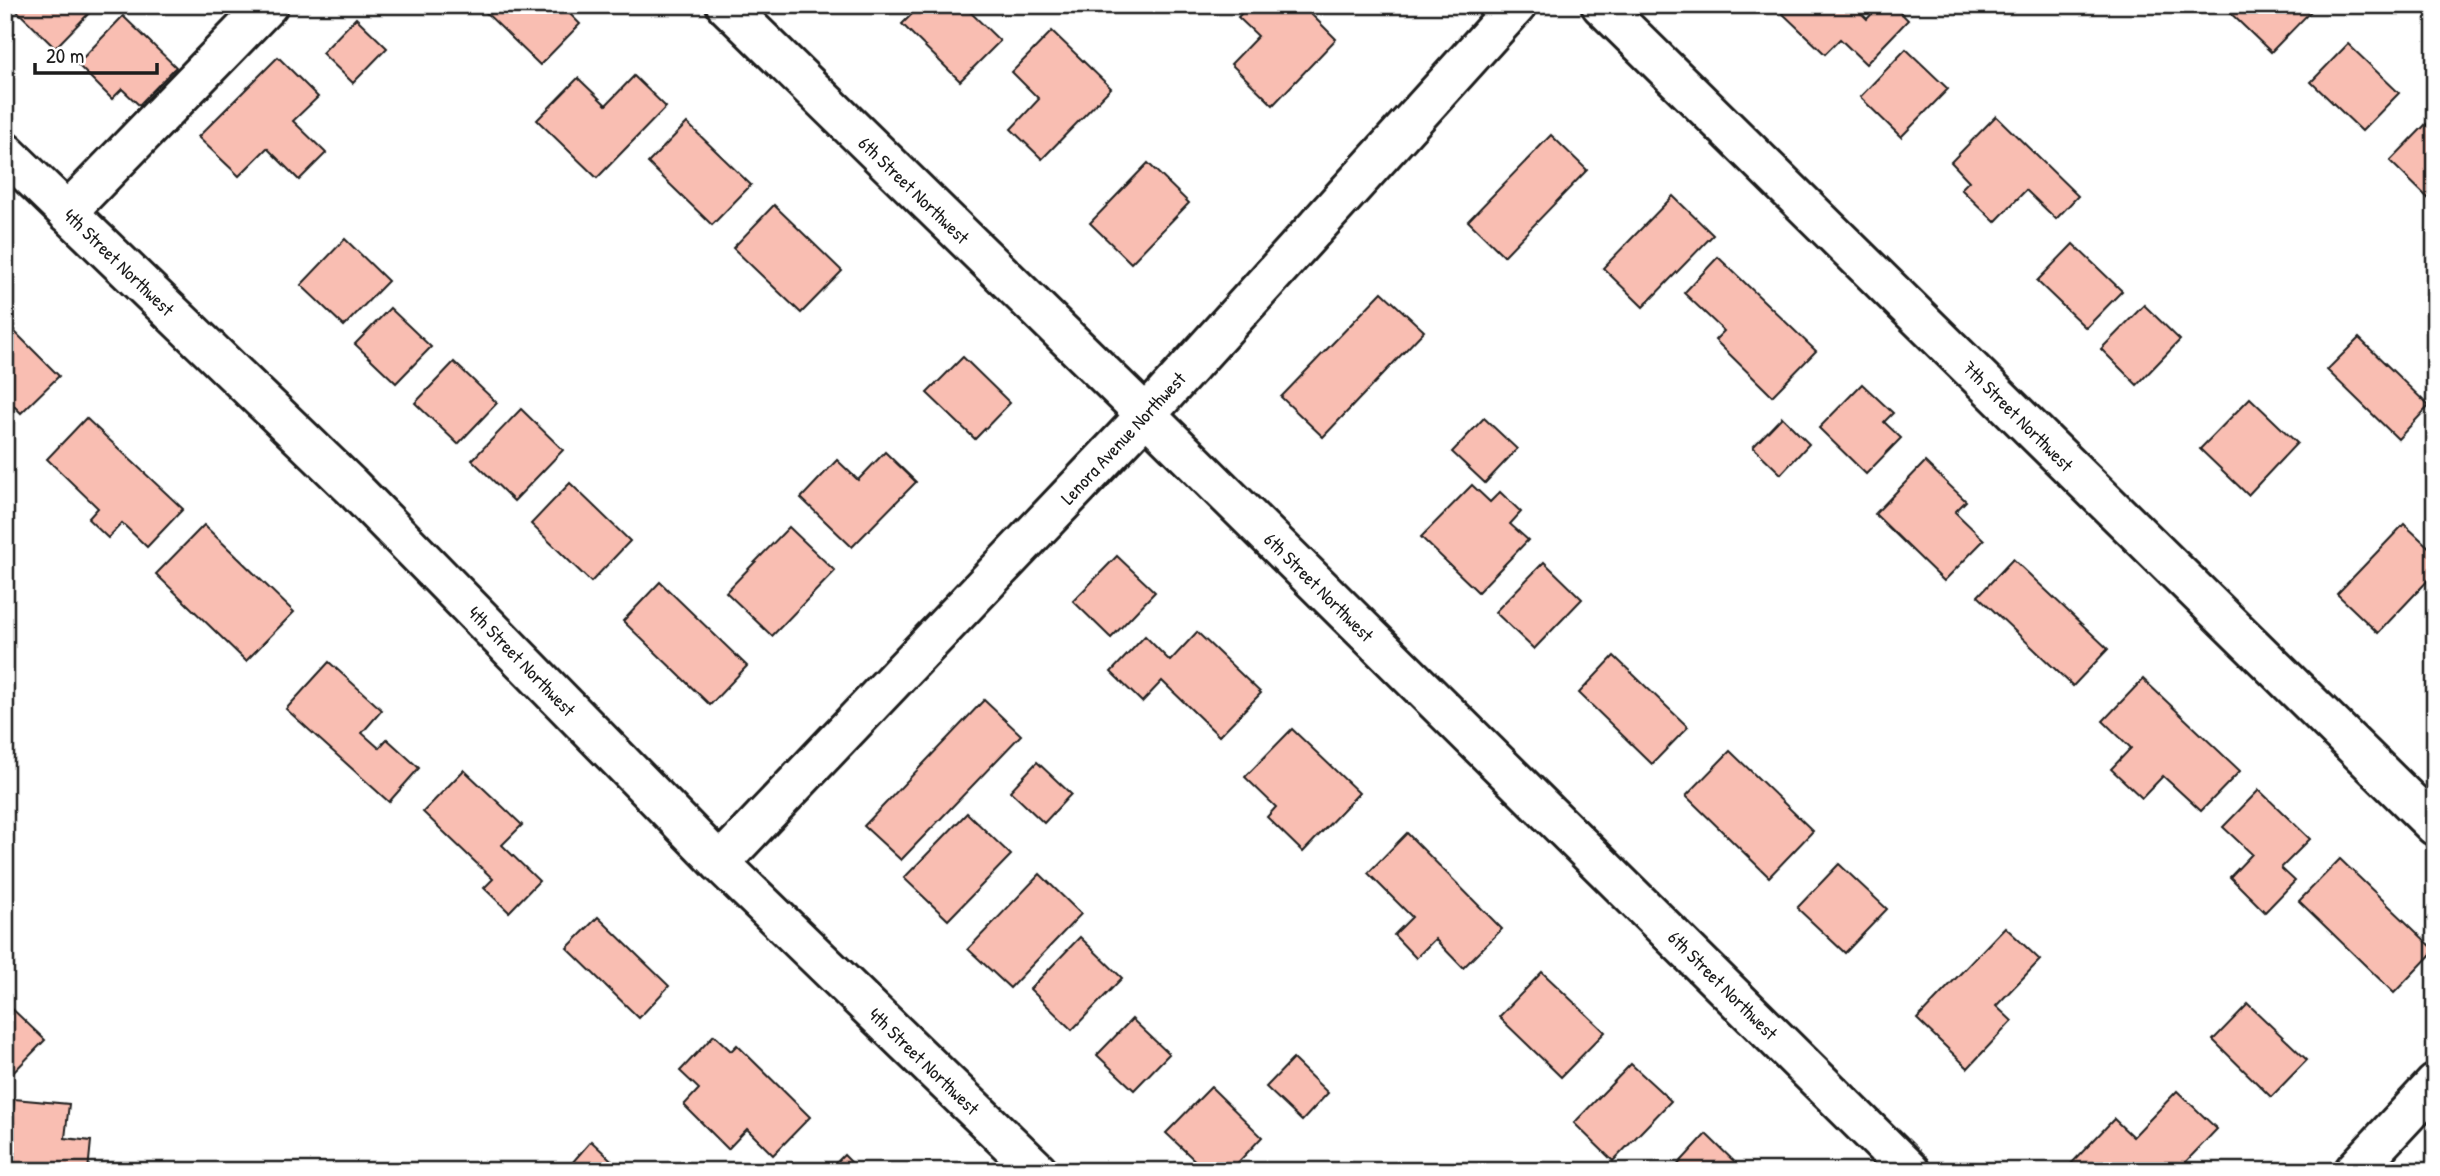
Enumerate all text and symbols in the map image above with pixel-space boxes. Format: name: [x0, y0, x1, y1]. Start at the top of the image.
scale bar: [35, 32, 158, 76]
text: 20 m: [46, 41, 84, 70]
street label: 6th Street Northwest: [853, 130, 975, 250]
street label: 4th Street Northwest: [58, 202, 180, 322]
street label: 7th Street Northwest: [1957, 355, 2079, 477]
street label: Lenora Avenue Northwest: [1055, 366, 1192, 510]
street label: 6th Street Northwest: [1259, 527, 1380, 648]
street label: 4th Street Northwest: [462, 600, 582, 722]
street label: 6th Street Northwest: [1663, 925, 1784, 1046]
street label: 4th Street Northwest: [863, 1001, 985, 1121]

